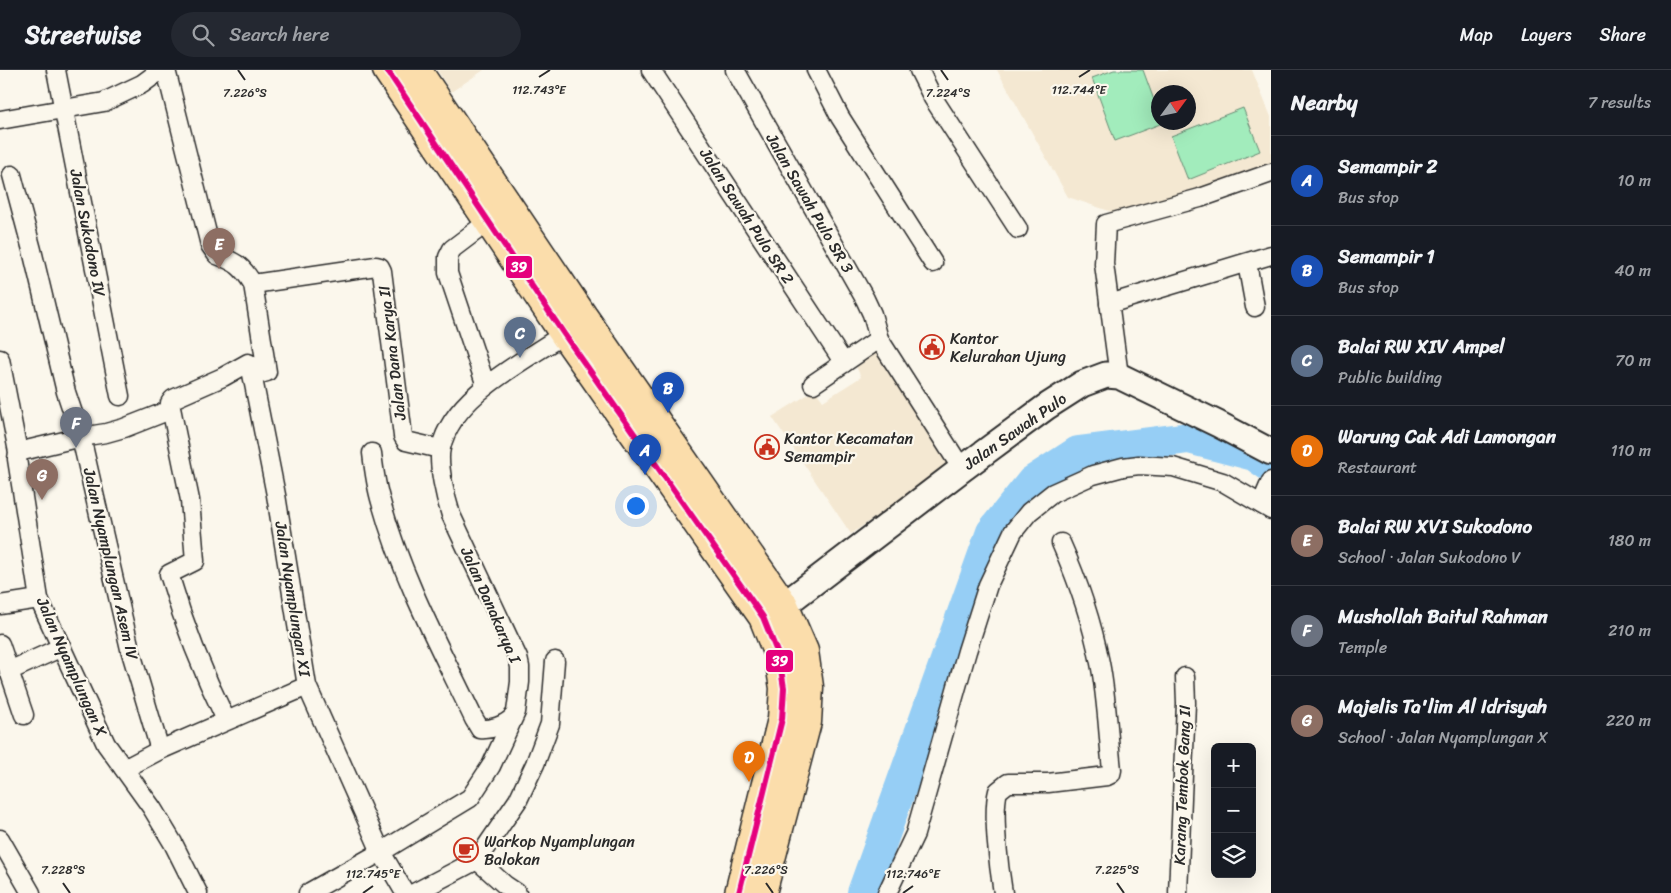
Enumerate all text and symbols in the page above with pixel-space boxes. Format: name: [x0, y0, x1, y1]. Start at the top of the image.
search box: [171, 12, 521, 57]
text: Streetwise: [25, 14, 141, 56]
text: Search here: [229, 18, 329, 51]
text: Map: [1460, 19, 1493, 51]
text: Layers: [1521, 19, 1572, 51]
text: Share: [1600, 19, 1646, 51]
icon: search: [189, 21, 217, 49]
text: 112.743°E: [512, 79, 567, 101]
text: 112.744°E: [1052, 79, 1108, 101]
text: 7.226°S: [223, 82, 267, 104]
text: 7.224°S: [926, 82, 971, 104]
text: Nearby: [1291, 84, 1357, 122]
north arrow: [1151, 85, 1196, 130]
text: 7 results: [1588, 88, 1651, 117]
street label: Jalan Sawah Pulo SR 3: [758, 127, 862, 279]
street label: Jalan Sawah Pulo SR 2: [691, 141, 802, 290]
text: Semampir 2: [1338, 150, 1437, 183]
street label: Jalan Sukodono IV: [61, 166, 115, 300]
text: A: [1302, 166, 1312, 195]
text: 10 m: [1618, 166, 1651, 195]
text: Bus stop: [1338, 183, 1399, 212]
pin: E: [203, 228, 235, 269]
text: Semampir 1: [1338, 240, 1435, 273]
line badge: 39: [505, 255, 533, 279]
text: 39: [510, 255, 528, 280]
text: B: [1302, 256, 1312, 285]
text: 40 m: [1614, 256, 1651, 285]
text: Bus stop: [1338, 273, 1399, 302]
street label: Jalan Dana Karya II: [369, 284, 415, 423]
pin: C: [504, 317, 536, 358]
place label: Kantor Kelurahan Ujung: [950, 324, 1066, 371]
text: Balai RW XIV Ampel: [1338, 330, 1505, 363]
public building icon: Kantor Kelurahan Ujung: [919, 334, 945, 360]
text: C: [1302, 346, 1312, 375]
text: 70 m: [1615, 346, 1651, 375]
text: Public building: [1338, 363, 1442, 392]
pin: B: [652, 372, 684, 413]
street label: Jalan Sawah Pulo: [956, 384, 1073, 478]
pin: F: [60, 407, 92, 448]
text: Warung Cak Adi Lamongan: [1338, 420, 1556, 453]
place label: Kantor Kecamatan Semampir: [784, 424, 913, 471]
pin: A: [629, 434, 661, 475]
public building icon: Kantor Kecamatan Semampir: [754, 434, 780, 460]
text: D: [1302, 436, 1312, 465]
text: 110 m: [1611, 436, 1651, 465]
text: Restaurant: [1338, 453, 1417, 482]
pin: G: [26, 459, 58, 500]
street label: Jalan Nyamplungan Asem IV: [75, 464, 147, 663]
your location: [623, 493, 649, 519]
text: Balai RW XVI Sukodono: [1338, 510, 1532, 543]
street label: Jalan Nyamplungan XI: [266, 518, 320, 680]
text: E: [1303, 526, 1311, 555]
text: 180 m: [1608, 526, 1651, 555]
street label: Jalan Danakarya I: [452, 541, 530, 670]
text: School · Jalan Sukodono V: [1338, 543, 1521, 572]
street label: Jalan Nyamplungan X: [28, 591, 116, 742]
text: Mushollah Baitul Rahman: [1338, 600, 1548, 633]
text: F: [1303, 616, 1311, 645]
text: 210 m: [1608, 616, 1651, 645]
text: Temple: [1338, 633, 1387, 662]
line badge: 39: [765, 649, 794, 673]
text: 39: [771, 649, 789, 674]
text: Majelis Ta'lim Al Idrisyah: [1338, 690, 1547, 723]
street label: Karang Tembok Gang II: [1165, 704, 1199, 866]
text: G: [1302, 706, 1312, 735]
text: 220 m: [1606, 706, 1651, 735]
text: School · Jalan Nyamplungan X: [1338, 723, 1548, 752]
pin: D: [733, 741, 765, 782]
map controls: [1211, 743, 1256, 878]
button: +: [1211, 743, 1256, 788]
button: −: [1211, 788, 1256, 833]
place label: Warkop Nyamplungan Balokan: [484, 827, 635, 874]
button: layers: [1211, 833, 1256, 878]
cafe icon: Warkop Nyamplungan Balokan: [453, 837, 479, 863]
text: 7.228°S: [41, 859, 86, 881]
text: 7.226°S: [744, 859, 788, 881]
text: 7.225°S: [1095, 859, 1140, 881]
text: 112.745°E: [346, 863, 402, 885]
text: 112.746°E: [886, 863, 941, 885]

